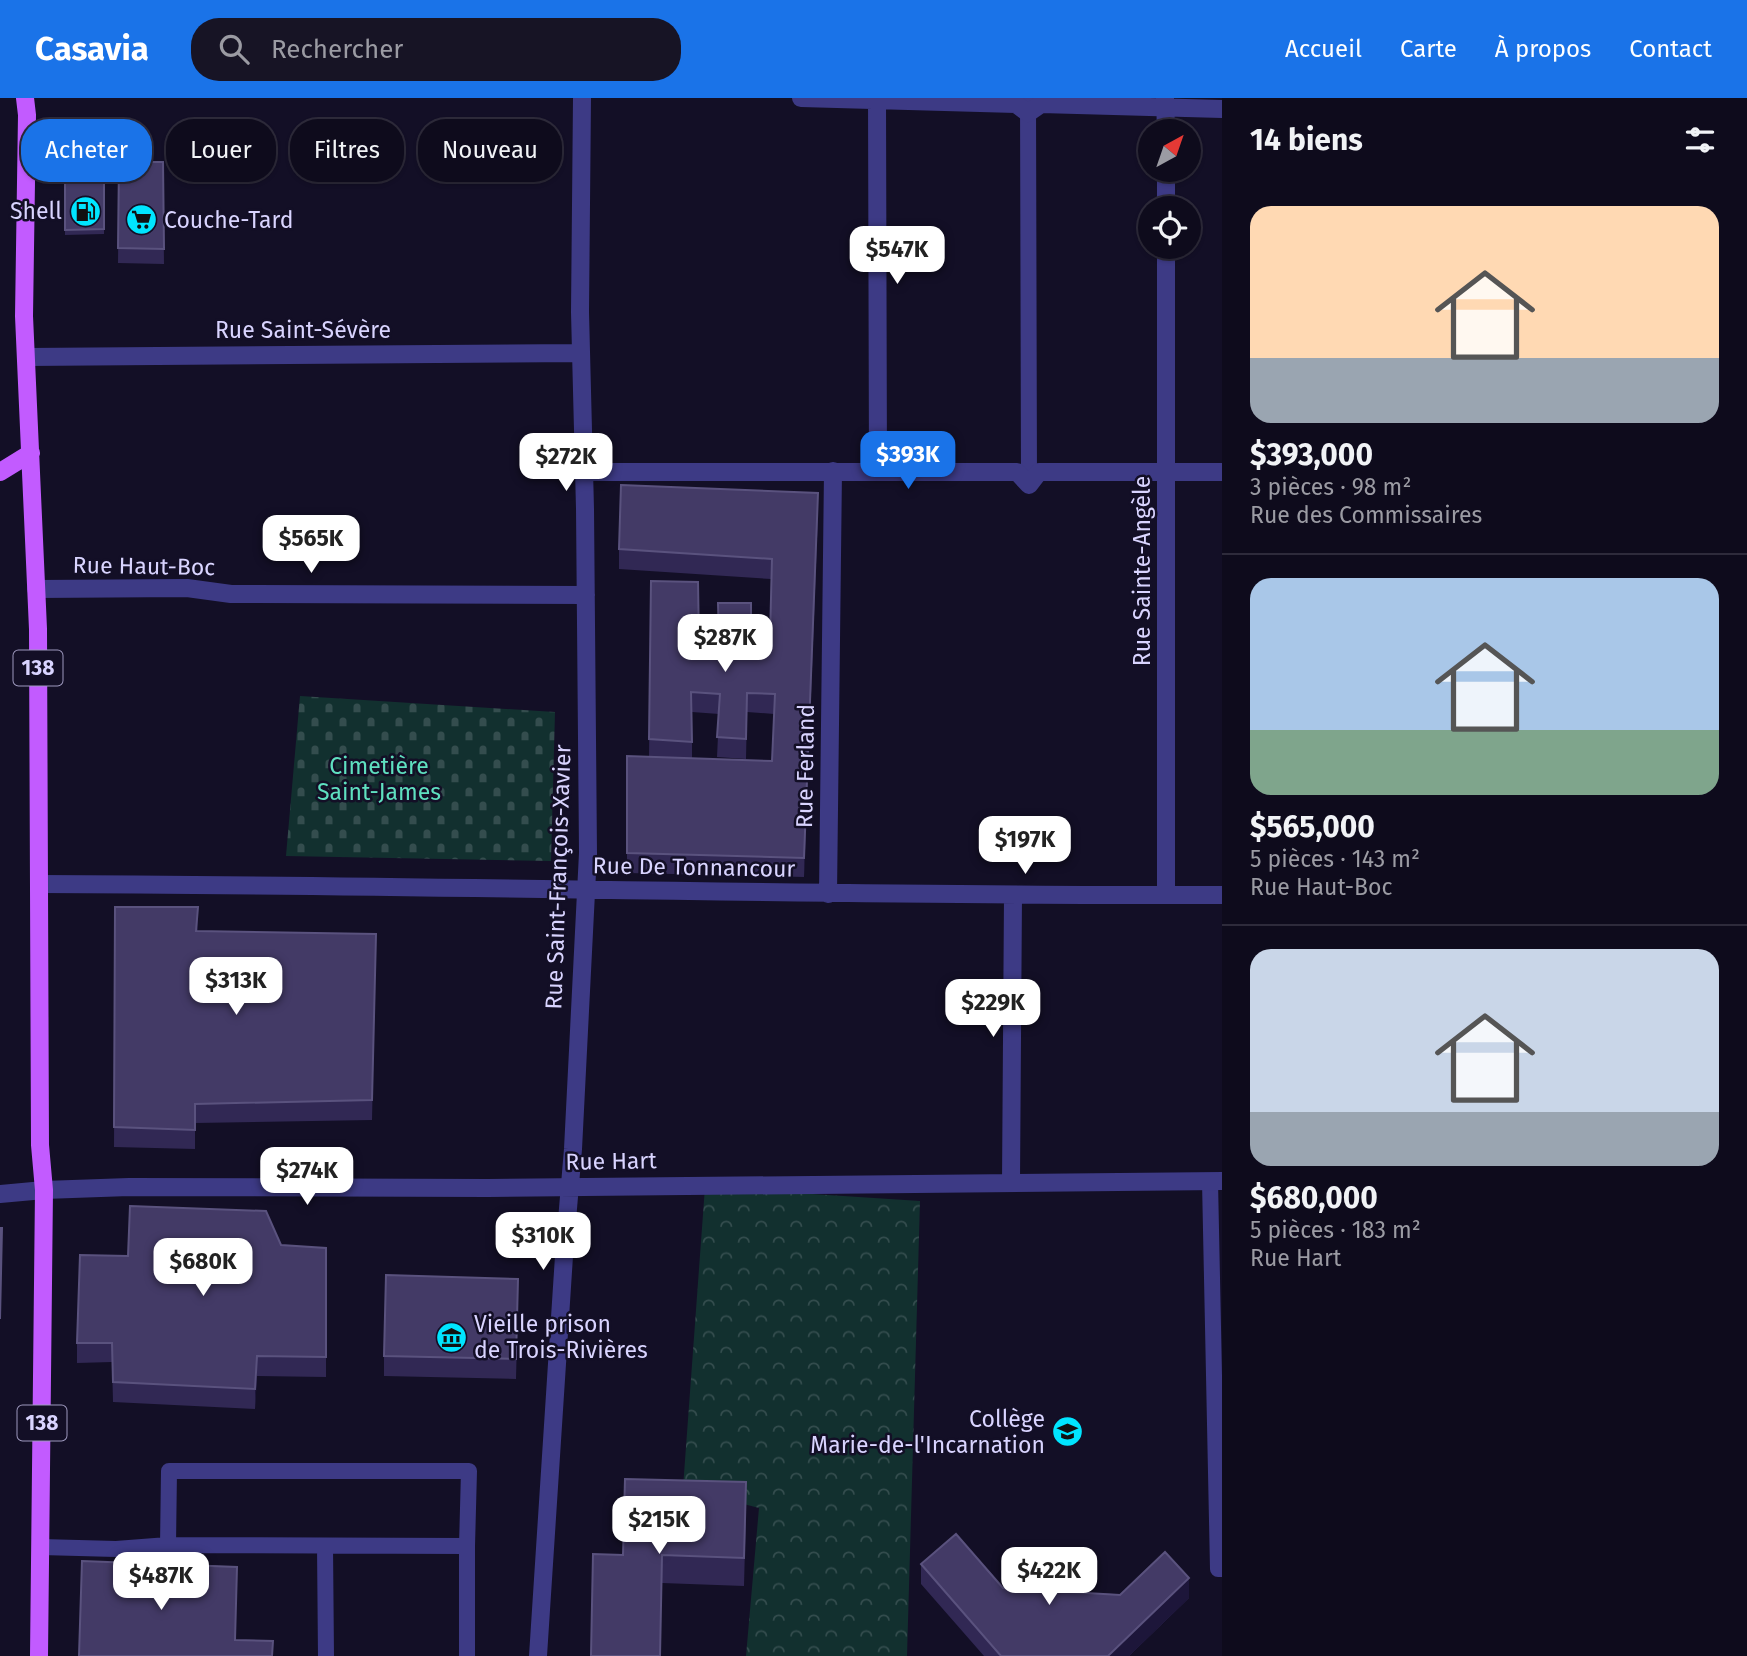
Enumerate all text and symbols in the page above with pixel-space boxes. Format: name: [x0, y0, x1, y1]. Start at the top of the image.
search box: [191, 18, 681, 81]
text: Casavia: [35, 29, 149, 69]
icon: search: [215, 30, 253, 68]
text: Rechercher: [271, 34, 403, 65]
text: Accueil: [1285, 35, 1362, 63]
text: Carte: [1400, 35, 1457, 63]
text: À propos: [1495, 35, 1591, 63]
text: Contact: [1629, 35, 1712, 63]
chip: Acheter: [21, 119, 152, 182]
chip: Louer: [166, 119, 276, 182]
chip: Filtres: [290, 119, 404, 182]
chip: Nouveau: [418, 119, 562, 182]
north arrow: [1138, 119, 1200, 182]
map controls: [1138, 119, 1201, 259]
icon: filters: [1681, 121, 1719, 159]
text: 14 biens: [1250, 122, 1363, 158]
fuel station icon: Shell: [68, 194, 102, 228]
button: locate: [1138, 196, 1201, 259]
place label: Shell: [10, 197, 62, 225]
supermarket icon: Couche-Tard: [124, 203, 158, 237]
place label: Couche-Tard: [164, 206, 294, 234]
pin: $547K: [848, 226, 946, 286]
text: $547K: [866, 235, 928, 263]
icon: home: [1422, 252, 1548, 378]
street label: Rue Saint-Sévère: [215, 316, 391, 344]
pin: $393K: [859, 432, 957, 491]
pin: $272K: [517, 434, 615, 493]
text: $393,000: [1250, 437, 1373, 473]
text: $393K: [876, 440, 940, 468]
text: $272K: [535, 442, 597, 470]
text: 3 pièces · 98 m²: [1250, 473, 1411, 501]
street label: Rue Sainte-Angèle: [1128, 476, 1156, 666]
text: Rue des Commissaires: [1250, 501, 1482, 529]
pin: $565K: [262, 516, 360, 575]
text: $565K: [279, 524, 343, 552]
street label: Rue Haut-Boc: [73, 551, 216, 581]
pin: $287K: [676, 614, 774, 674]
text: $287K: [694, 623, 756, 651]
icon: home: [1422, 624, 1548, 750]
road number: 138: [14, 650, 62, 686]
street label: Rue Ferland: [790, 704, 820, 828]
street label: Rue Saint-François-Xavier: [539, 744, 577, 1010]
park label: Cimetière Saint-James: [317, 752, 441, 806]
text: $565,000: [1250, 809, 1375, 845]
pin: $197K: [976, 816, 1074, 876]
text: $197K: [995, 825, 1055, 853]
text: 5 pièces · 143 m²: [1250, 845, 1420, 873]
street label: Rue De Tonnancour: [592, 851, 796, 883]
text: Rue Haut-Boc: [1250, 873, 1393, 901]
pin: $313K: [187, 958, 285, 1017]
text: $313K: [205, 966, 267, 994]
pin: $229K: [944, 979, 1042, 1039]
text: $229K: [961, 988, 1025, 1016]
icon: home: [1422, 995, 1548, 1121]
street label: Rue Hart: [565, 1146, 658, 1176]
pin: $274K: [258, 1148, 356, 1207]
text: $274K: [276, 1156, 338, 1184]
text: $680,000: [1250, 1180, 1378, 1216]
pin: $310K: [494, 1212, 592, 1272]
text: 5 pièces · 183 m²: [1250, 1216, 1421, 1244]
text: $310K: [512, 1221, 574, 1249]
pin: $680K: [154, 1238, 252, 1298]
text: Rue Hart: [1250, 1244, 1341, 1272]
text: $680K: [170, 1247, 236, 1275]
place label: Vieille prison de Trois-Rivières: [474, 1310, 648, 1364]
museum icon: Vieille prison de Trois-Rivières: [434, 1320, 468, 1354]
place label: Collège Marie-de-l'Incarnation: [810, 1405, 1045, 1459]
road number: 138: [18, 1406, 66, 1440]
school or university icon: Collège Marie-de-l'Incarnation: [1051, 1415, 1085, 1449]
pin: $215K: [610, 1496, 708, 1556]
text: $215K: [628, 1505, 690, 1533]
pin: $422K: [1000, 1548, 1098, 1607]
pin: $487K: [112, 1552, 210, 1612]
text: $422K: [1017, 1556, 1081, 1584]
text: $487K: [129, 1561, 193, 1589]

